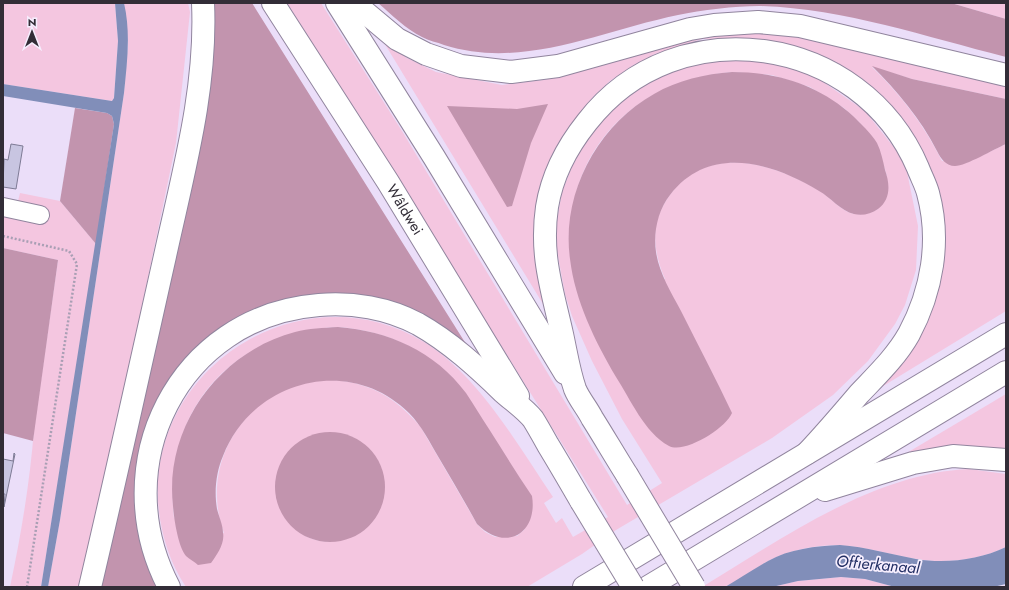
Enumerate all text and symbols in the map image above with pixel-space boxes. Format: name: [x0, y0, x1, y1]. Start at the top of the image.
north arrow: [12, 12, 52, 52]
text: N: [28, 14, 36, 30]
street label: Wâldwei: [381, 180, 429, 239]
water label: Offierkanaal: [835, 549, 922, 580]

